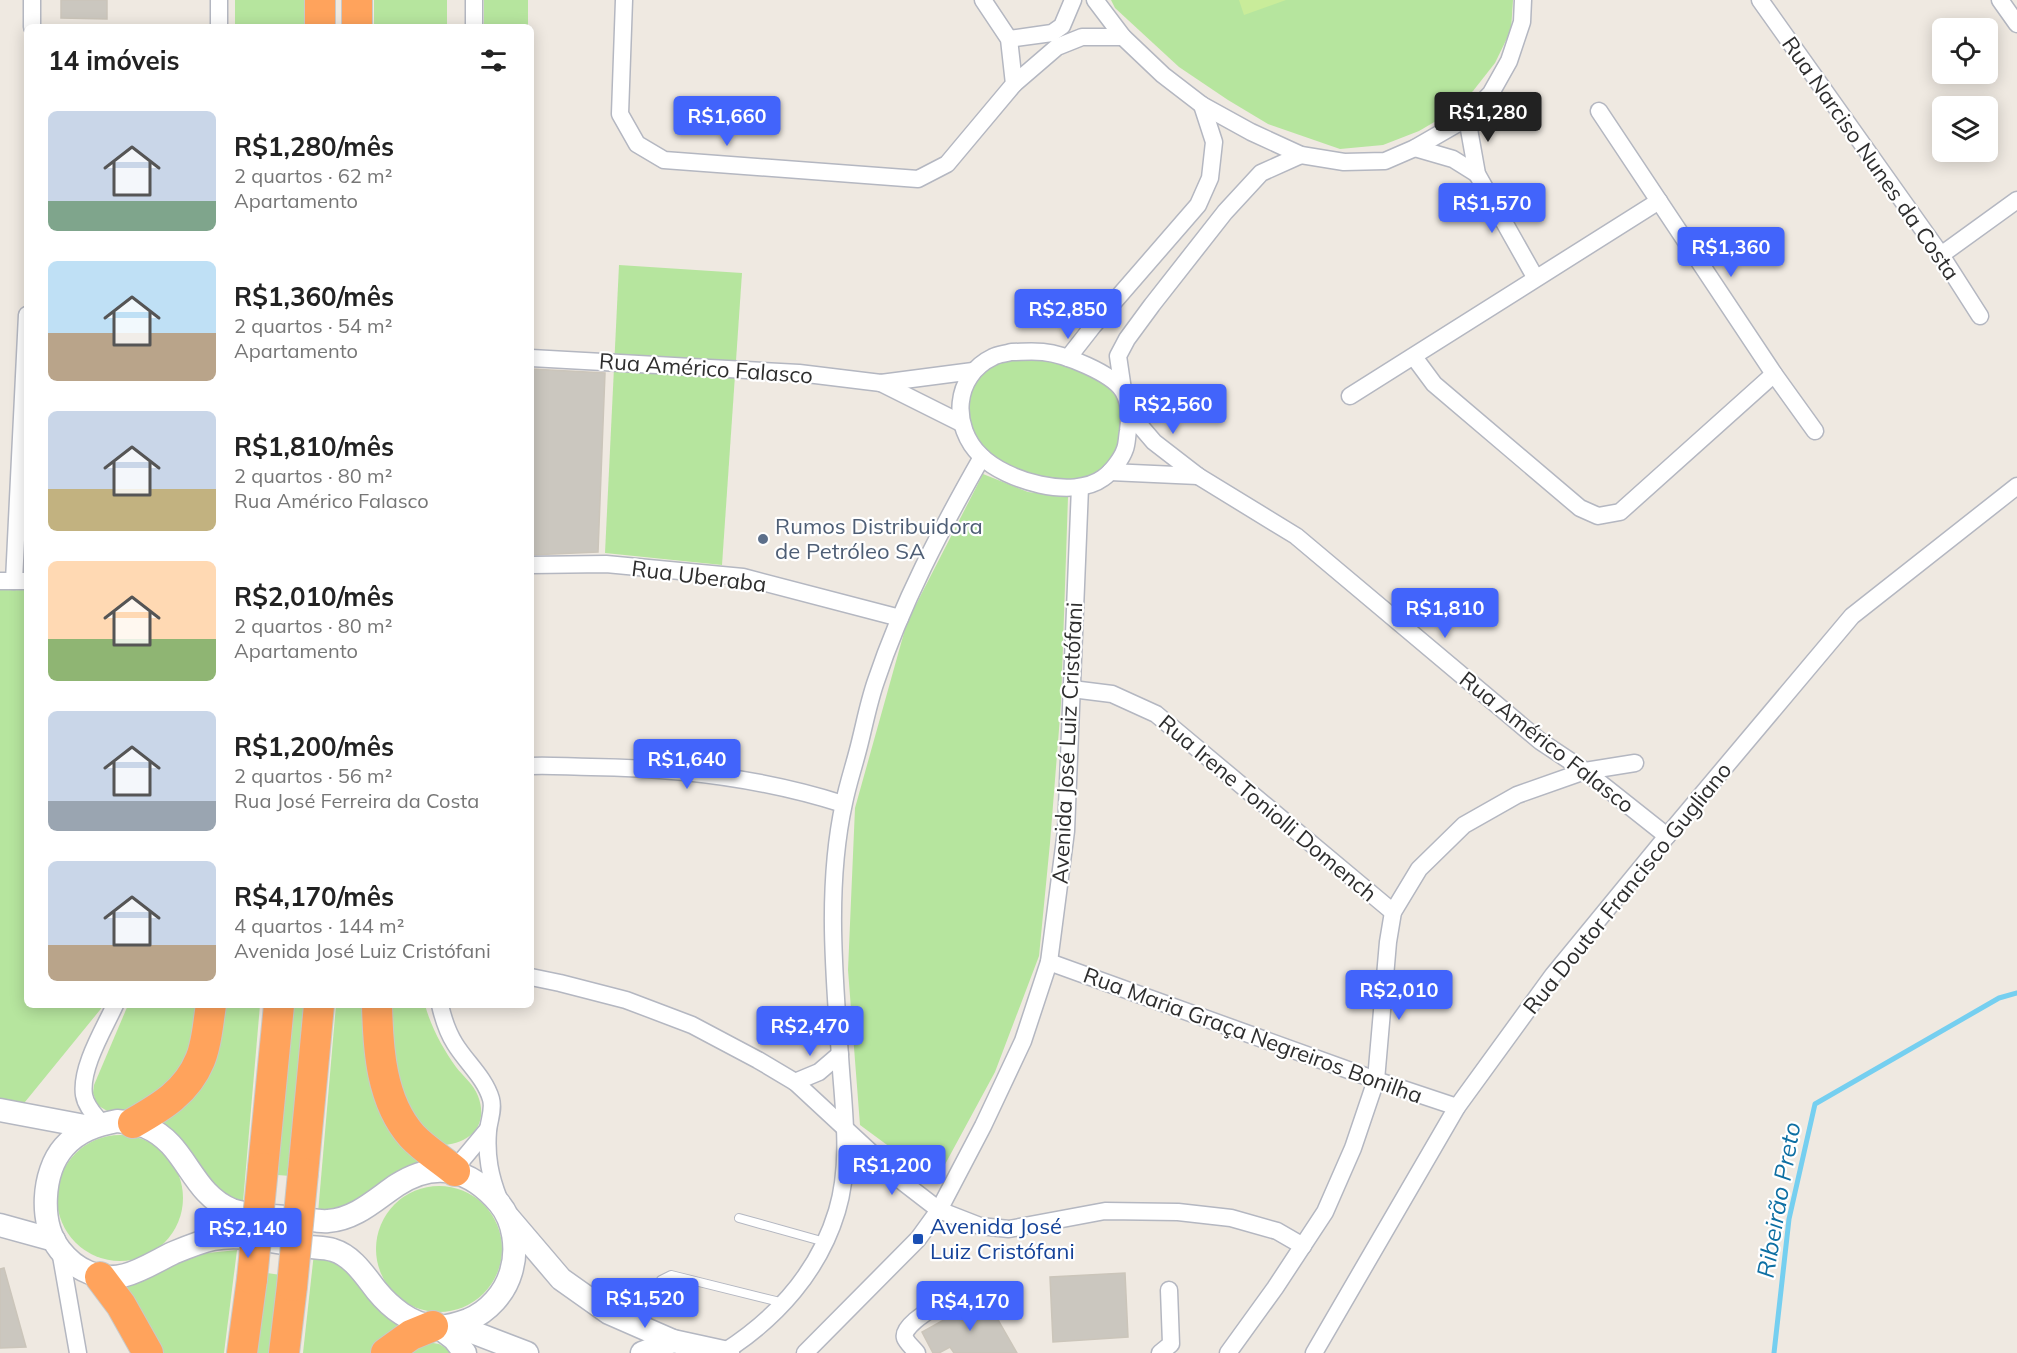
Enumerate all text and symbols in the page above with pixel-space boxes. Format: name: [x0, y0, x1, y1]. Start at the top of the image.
map controls: [1932, 18, 1998, 162]
button: locate: [1932, 18, 1998, 84]
street label: Rua Narciso Nunes da Costa: [1776, 31, 1966, 285]
text: 14 imóveis: [48, 44, 180, 77]
icon: filters: [477, 44, 510, 77]
pin: R$1,280: [1433, 92, 1543, 143]
pin: R$1,660: [672, 96, 782, 147]
button: layers: [1932, 96, 1998, 162]
text: R$1,280: [1449, 99, 1528, 124]
text: R$1,660: [688, 103, 767, 128]
text: R$1,280/mês: [234, 130, 394, 163]
icon: home: [96, 135, 168, 207]
text: 2 quartos · 62 m²: [234, 163, 392, 188]
pin: R$1,570: [1437, 183, 1547, 234]
text: Apartamento: [234, 188, 358, 213]
text: R$1,570: [1453, 190, 1532, 215]
pin: R$1,360: [1676, 227, 1786, 278]
text: R$1,360: [1692, 234, 1771, 259]
text: R$1,360/mês: [234, 280, 394, 313]
icon: home: [96, 285, 168, 357]
pin: R$2,850: [1013, 289, 1123, 340]
text: R$2,850: [1029, 296, 1108, 321]
text: 2 quartos · 54 m²: [234, 313, 392, 338]
text: Apartamento: [234, 338, 358, 363]
street label: Rua Américo Falasco: [598, 347, 814, 389]
pin: R$2,560: [1118, 384, 1228, 435]
text: R$2,560: [1134, 391, 1213, 416]
text: R$1,810/mês: [234, 430, 394, 463]
icon: home: [96, 435, 168, 507]
text: 2 quartos · 80 m²: [234, 463, 392, 488]
text: Rua Américo Falasco: [234, 488, 429, 513]
place label: Rumos Distribuidora de Petróleo SA: [775, 512, 983, 565]
marker: Rumos Distribuidora de Petróleo SA: [756, 532, 770, 546]
street label: Rua Uberaba: [630, 554, 768, 598]
text: R$2,010/mês: [234, 580, 394, 613]
icon: home: [96, 585, 168, 657]
pin: R$1,810: [1390, 588, 1500, 639]
text: R$1,810: [1406, 595, 1485, 620]
street label: Avenida José Luiz Cristófani: [1046, 601, 1088, 885]
text: 2 quartos · 80 m²: [234, 613, 392, 638]
text: Apartamento: [234, 638, 358, 663]
street label: Rua Américo Falasco: [1454, 665, 1640, 819]
street label: Rua Irene Toniolli Domench: [1153, 708, 1383, 908]
text: R$1,200/mês: [234, 730, 394, 763]
icon: home: [96, 735, 168, 807]
pin: R$1,640: [632, 739, 742, 790]
text: R$1,640: [648, 746, 727, 771]
street label: Rua Doutor Francisco Gugliano: [1517, 757, 1737, 1019]
text: 2 quartos · 56 m²: [234, 763, 392, 788]
text: Rua José Ferreira da Costa: [234, 788, 479, 813]
text: R$4,170/mês: [234, 880, 394, 913]
icon: home: [96, 885, 168, 957]
text: 4 quartos · 144 m²: [234, 913, 404, 938]
text: Avenida José Luiz Cristófani: [234, 938, 491, 963]
street label: Rua Maria Graça Negreiros Bonilha: [1080, 960, 1426, 1110]
pin: R$2,010: [1344, 970, 1454, 1021]
text: R$2,010: [1360, 977, 1439, 1002]
pin: R$2,470: [755, 1006, 865, 1057]
text: R$2,470: [771, 1013, 850, 1038]
water label: Ribeirão Preto: [1750, 1120, 1806, 1280]
pin: R$1,200: [837, 1145, 947, 1196]
text: R$1,200: [853, 1152, 932, 1177]
pin: R$2,140: [193, 1208, 303, 1259]
place label: Avenida José Luiz Cristófani: [930, 1212, 1075, 1265]
text: R$2,140: [209, 1215, 288, 1240]
marker: Avenida José Luiz Cristófani: [911, 1232, 925, 1246]
pin: R$1,520: [590, 1278, 700, 1329]
pin: R$4,170: [915, 1281, 1025, 1332]
text: R$1,520: [606, 1285, 685, 1310]
text: R$4,170: [931, 1288, 1010, 1313]

